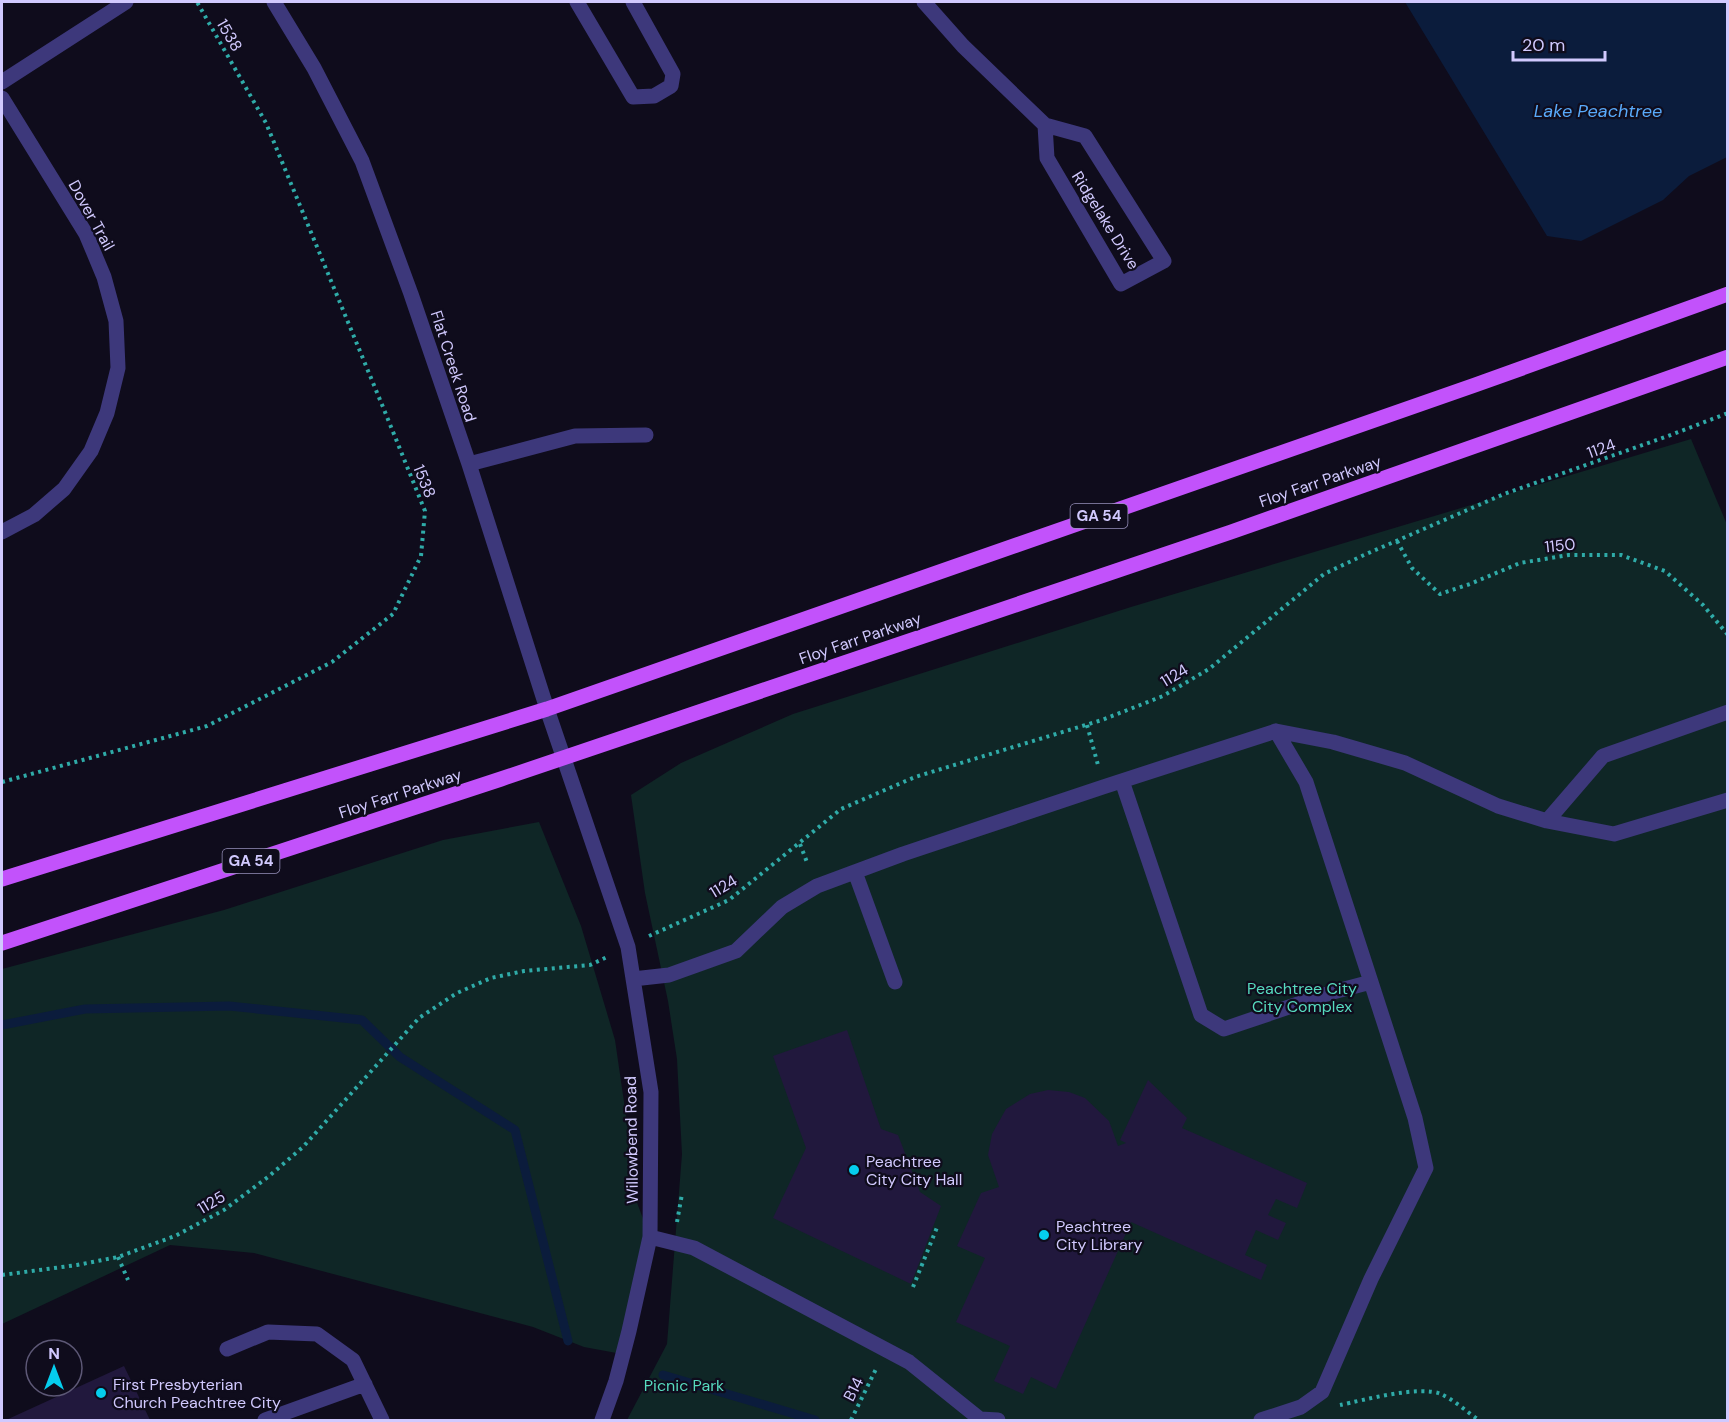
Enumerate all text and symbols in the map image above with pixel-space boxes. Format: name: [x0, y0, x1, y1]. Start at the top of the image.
street label: 1538: [212, 15, 247, 55]
scale bar: [1513, 24, 1604, 62]
text: 20 m: [1522, 33, 1565, 57]
water label: Lake Peachtree: [1534, 99, 1662, 123]
street label: Ridgelake Drive: [1067, 167, 1144, 273]
street label: Dover Trail: [64, 176, 120, 254]
street label: Flat Creek Road: [426, 308, 481, 425]
street label: 1124: [1584, 434, 1618, 463]
street label: Floy Farr Parkway: [1256, 451, 1384, 512]
street label: 1538: [408, 462, 441, 501]
road number: GA 54: [1070, 504, 1128, 528]
street label: 1150: [1544, 533, 1576, 558]
street label: Floy Farr Parkway: [796, 608, 924, 669]
street label: 1124: [1157, 659, 1192, 692]
street label: Floy Farr Parkway: [336, 764, 464, 823]
road number: GA 54: [222, 849, 280, 873]
street label: 1124: [706, 870, 741, 903]
park label: Peachtree City City Complex: [1247, 978, 1357, 1017]
street label: Willowbend Road: [620, 1076, 643, 1204]
place label: Peachtree City City Hall: [866, 1151, 962, 1190]
marker: Peachtree City City Hall: [847, 1163, 861, 1177]
street label: 1125: [193, 1186, 229, 1219]
place label: Peachtree City Library: [1056, 1216, 1143, 1255]
marker: Peachtree City Library: [1037, 1228, 1051, 1242]
north arrow: [24, 1338, 84, 1398]
text: N: [48, 1343, 60, 1364]
street label: B14: [839, 1373, 868, 1405]
place label: First Presbyterian Church Peachtree City: [113, 1374, 281, 1413]
park label: Picnic Park: [644, 1375, 724, 1396]
marker: First Presbyterian Church Peachtree City: [94, 1386, 108, 1400]

